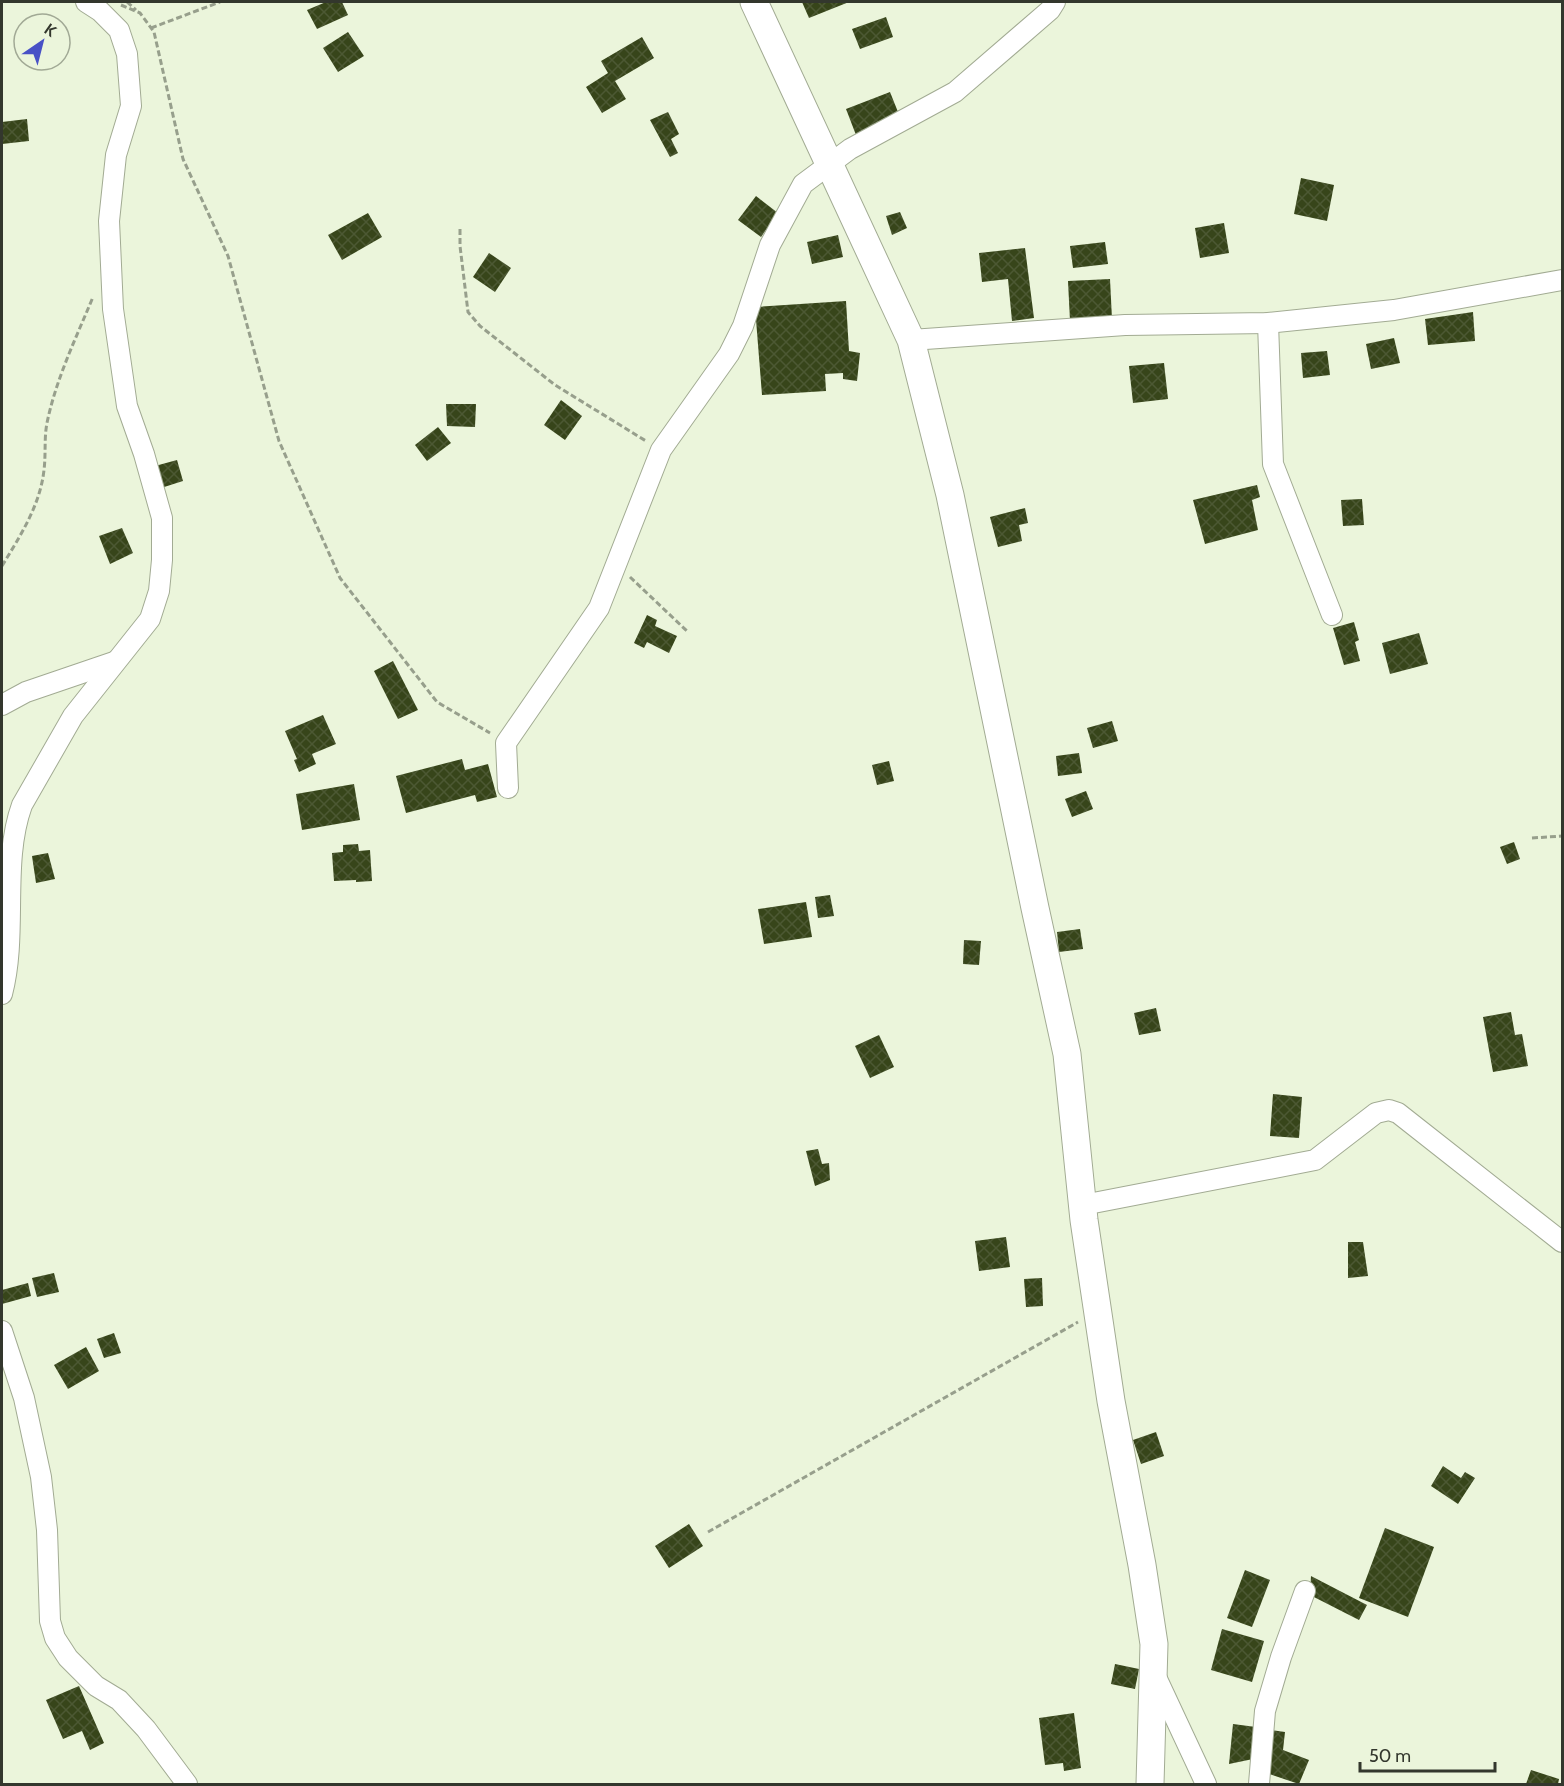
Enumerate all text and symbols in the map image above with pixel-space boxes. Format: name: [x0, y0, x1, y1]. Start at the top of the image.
north arrow: [12, 12, 72, 72]
text: K: [41, 19, 60, 41]
scale bar: [1360, 1735, 1495, 1773]
text: 50 m: [1369, 1745, 1411, 1767]

